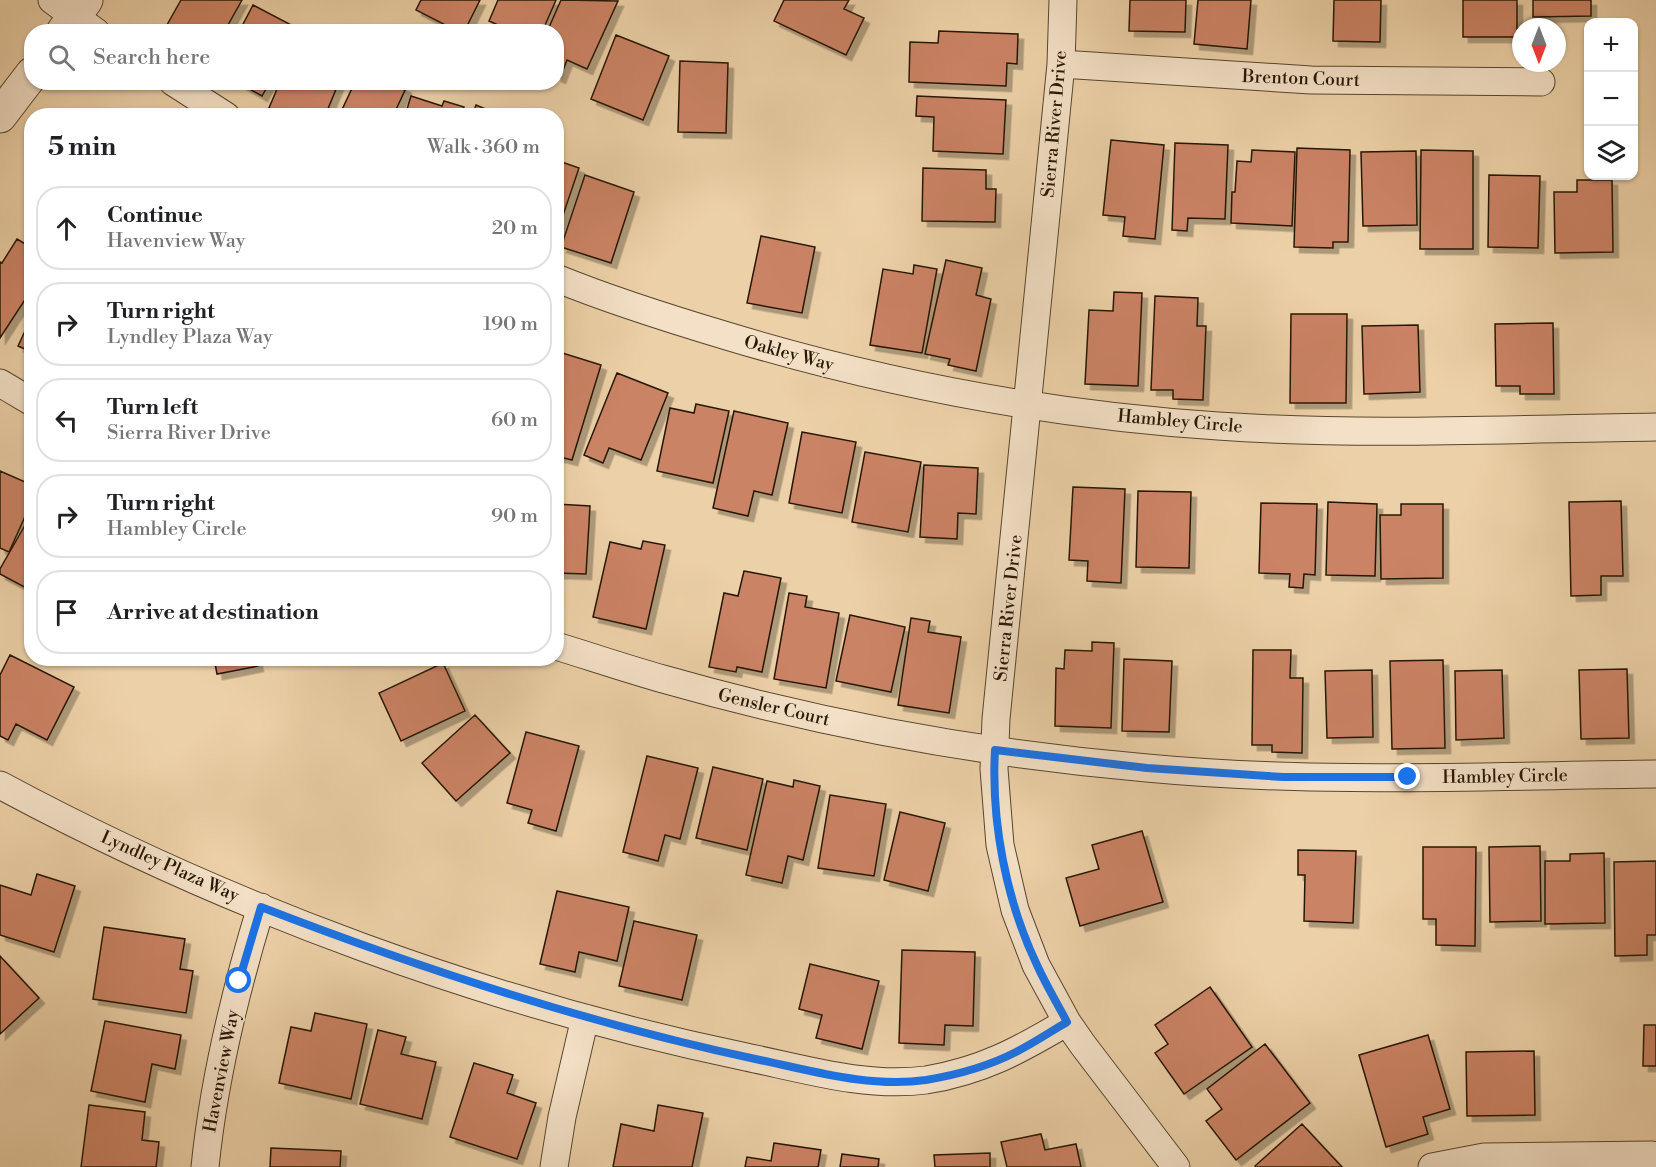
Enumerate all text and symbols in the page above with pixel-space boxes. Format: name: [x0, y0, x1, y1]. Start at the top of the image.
north arrow: [1512, 18, 1566, 72]
map controls: [1584, 18, 1638, 180]
button: +: [1584, 18, 1638, 72]
search box: [24, 24, 564, 90]
icon: search: [45, 41, 78, 74]
text: Search here: [93, 44, 210, 71]
street label: Sierra River Drive: [1037, 50, 1072, 199]
street label: Brenton Court: [1241, 65, 1361, 92]
button: −: [1584, 72, 1638, 126]
button: layers: [1584, 126, 1638, 180]
text: 5 min: [48, 131, 116, 163]
text: Walk · 360 m: [427, 135, 540, 160]
text: Continue: [107, 202, 203, 229]
icon: ahead: [50, 212, 83, 245]
text: 20 m: [492, 216, 538, 241]
text: Havenview Way: [107, 229, 246, 254]
text: Turn right: [107, 298, 215, 325]
icon: right: [50, 308, 83, 341]
text: 190 m: [483, 312, 538, 337]
text: Lyndley Plaza Way: [107, 325, 273, 350]
street label: Oakley Way: [741, 330, 837, 377]
text: Turn left: [107, 394, 198, 421]
icon: left: [50, 404, 83, 437]
street label: Hambley Circle: [1116, 405, 1244, 438]
text: 60 m: [491, 408, 538, 433]
text: Sierra River Drive: [107, 421, 271, 446]
text: Turn right: [107, 490, 215, 517]
icon: right: [50, 500, 83, 533]
text: 90 m: [491, 504, 538, 529]
text: Hambley Circle: [107, 517, 247, 542]
street label: Sierra River Drive: [989, 534, 1028, 683]
icon: arrive: [50, 596, 83, 629]
text: Arrive at destination: [107, 599, 319, 626]
street label: Gensler Court: [716, 683, 833, 732]
route end: [1394, 763, 1420, 789]
street label: Hambley Circle: [1442, 764, 1568, 789]
street label: Lyndley Plaza Way: [97, 826, 243, 907]
route start: [225, 967, 251, 993]
street label: Havenview Way: [198, 1007, 245, 1134]

